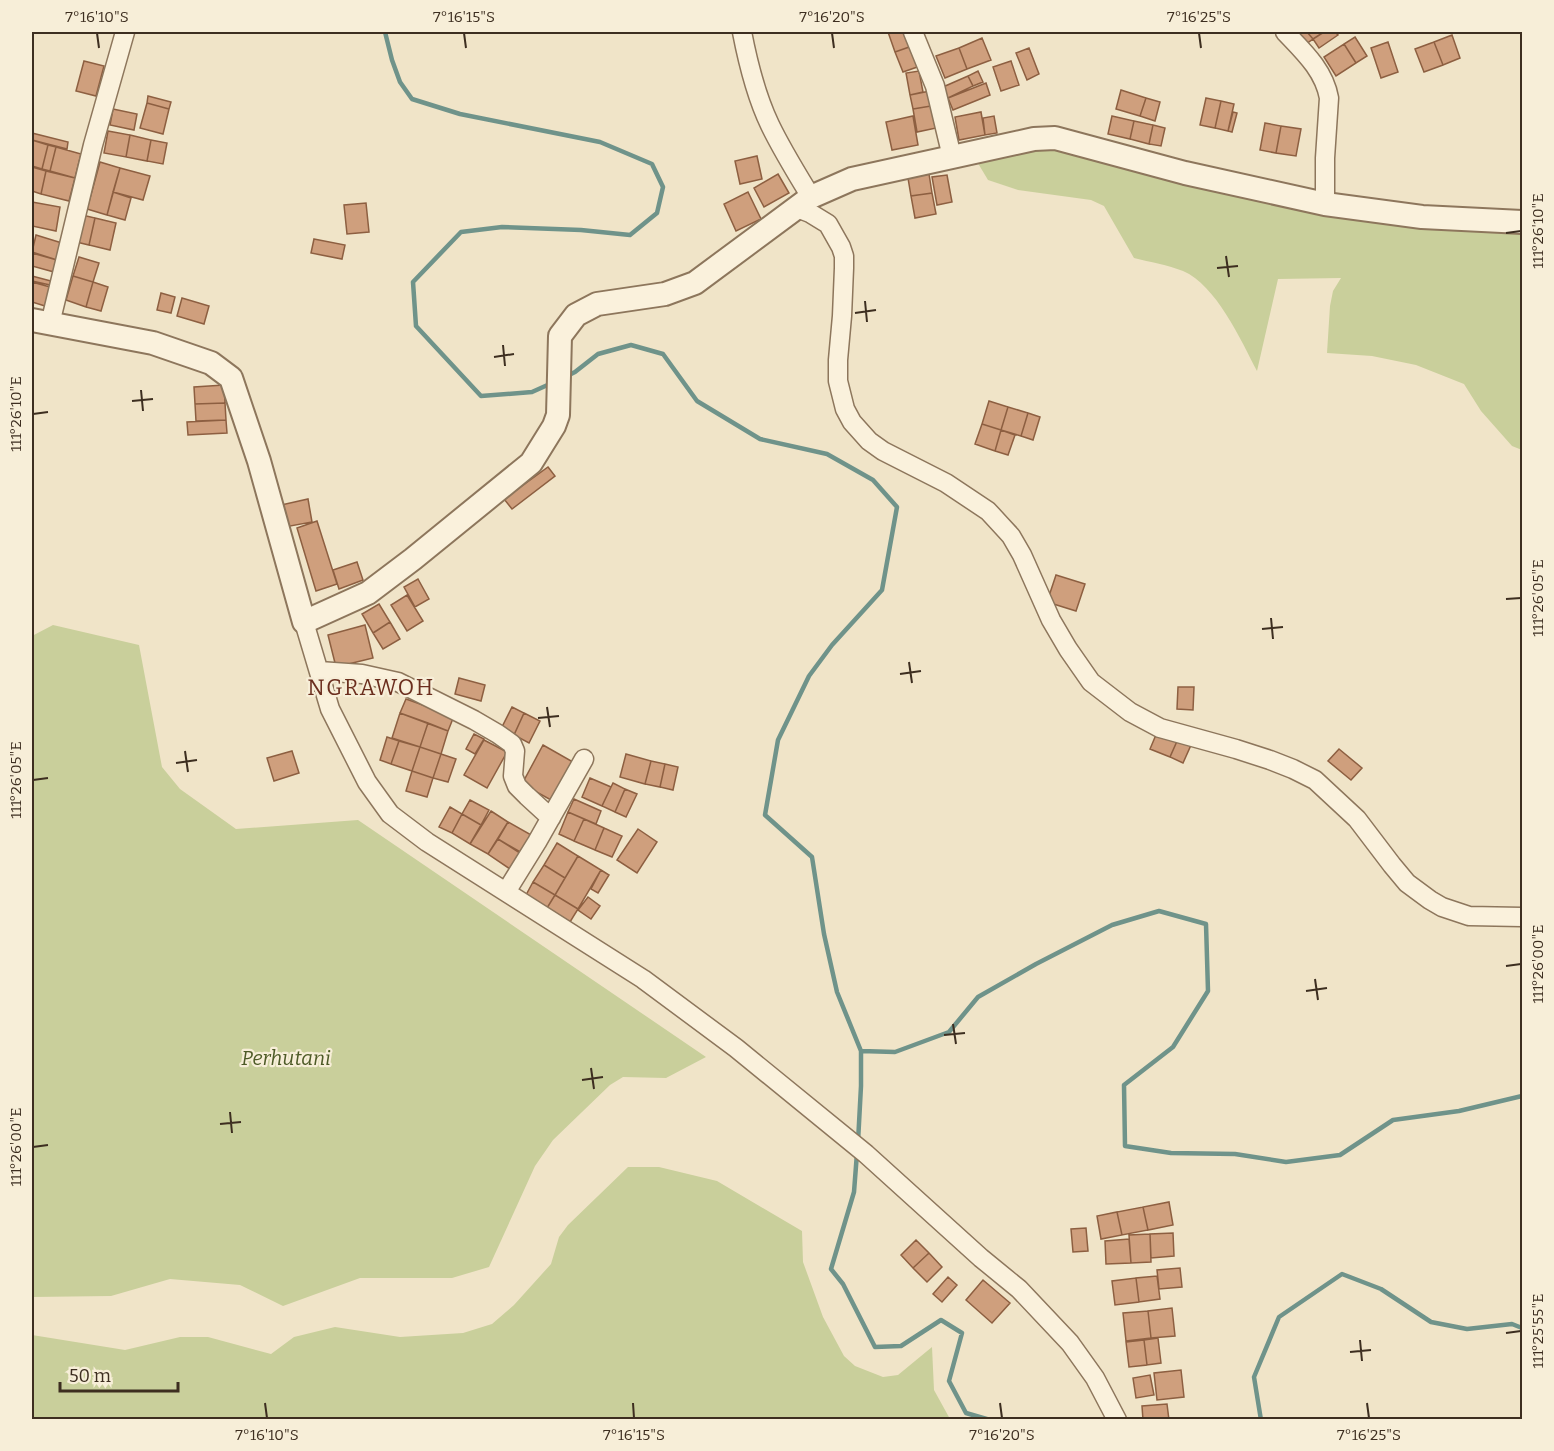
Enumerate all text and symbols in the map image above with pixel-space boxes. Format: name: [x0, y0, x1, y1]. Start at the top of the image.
text: 7°16'10"S: [65, 8, 129, 26]
text: 7°16'15"S: [433, 8, 495, 26]
text: 7°16'20"S: [799, 8, 865, 26]
text: 7°16'25"S: [1167, 8, 1231, 26]
text: 111°26'10"E: [1529, 193, 1547, 269]
text: 111°26'10"E: [7, 376, 25, 452]
text: 111°26'05"E: [1529, 559, 1547, 637]
district label: NGRAWOH: [307, 674, 435, 701]
text: 111°26'05"E: [7, 741, 25, 819]
text: 111°26'00"E: [1529, 924, 1547, 1004]
park label: Perhutani: [241, 1046, 331, 1070]
text: 111°26'00"E: [7, 1107, 25, 1187]
text: 111°25'55"E: [1529, 1293, 1547, 1369]
scale bar: [60, 1355, 178, 1393]
text: 50 m: [69, 1365, 111, 1387]
text: 7°16'10"S: [235, 1426, 299, 1444]
text: 7°16'15"S: [603, 1426, 665, 1444]
text: 7°16'20"S: [969, 1426, 1035, 1444]
text: 7°16'25"S: [1337, 1426, 1401, 1444]

